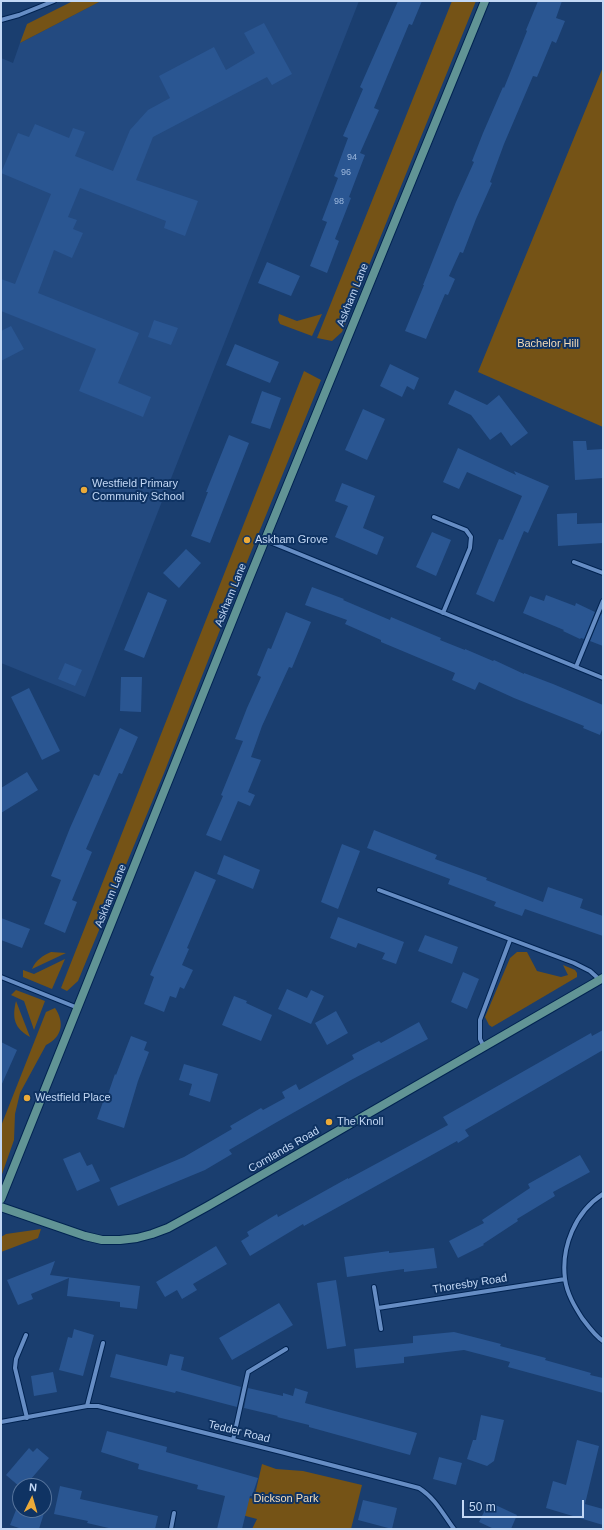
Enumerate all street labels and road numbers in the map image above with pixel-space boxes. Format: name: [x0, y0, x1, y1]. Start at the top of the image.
street label: Askham Lane: [334, 261, 372, 329]
street label: Askham Lane: [212, 561, 250, 629]
street label: Askham Lane: [92, 862, 130, 930]
street label: Cornlands Road: [246, 1124, 322, 1176]
street label: Thoresby Road: [432, 1272, 508, 1296]
street label: Tedder Road: [207, 1418, 271, 1446]

